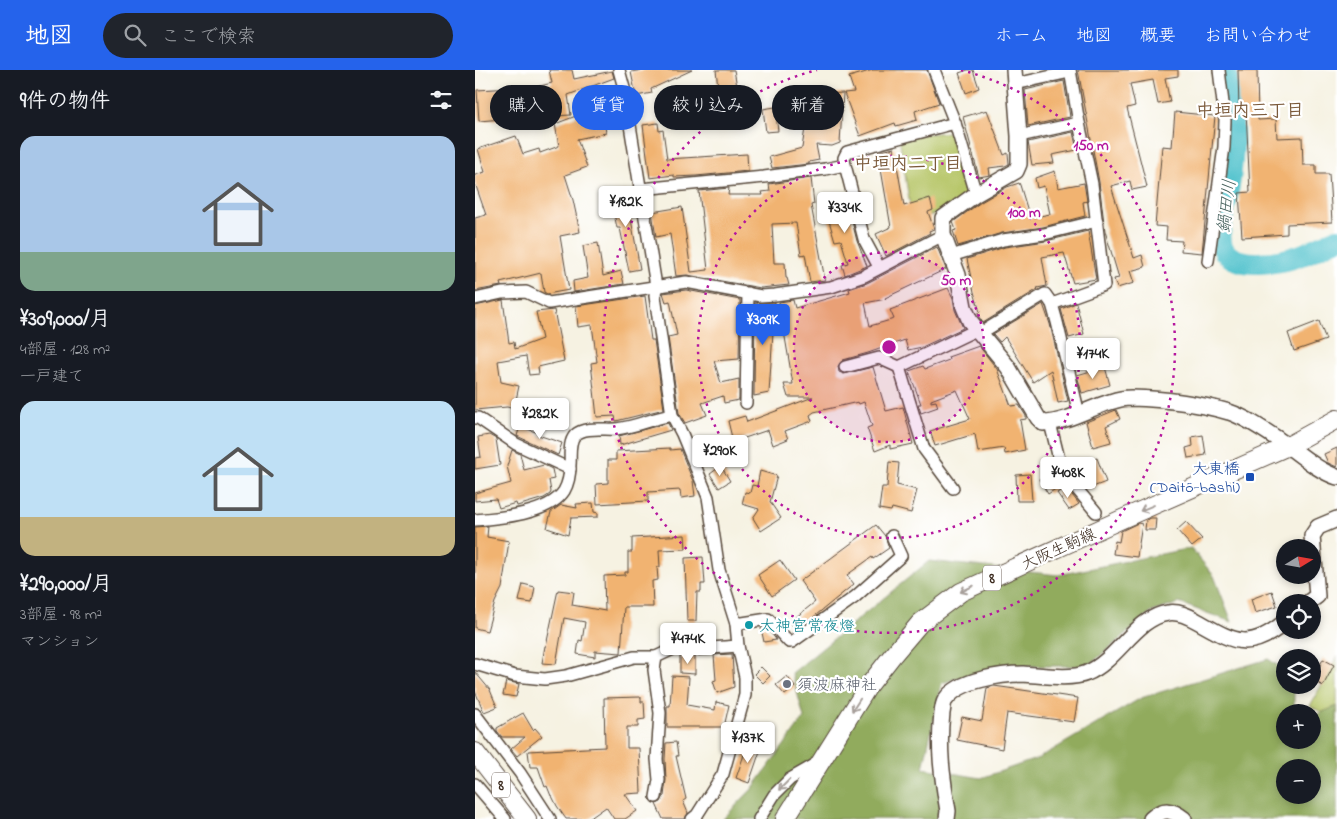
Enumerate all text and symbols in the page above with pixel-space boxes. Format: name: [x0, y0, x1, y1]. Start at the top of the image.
search box: [103, 13, 453, 58]
text: 地図: [25, 20, 73, 55]
icon: search: [121, 21, 149, 49]
text: ここで検索: [161, 24, 256, 51]
text: ホーム: [995, 24, 1048, 50]
text: 地図: [1076, 24, 1112, 50]
text: 概要: [1140, 24, 1176, 50]
text: お問い合わせ: [1204, 24, 1312, 50]
chip: 購入: [490, 85, 562, 130]
chip: 賃貸: [572, 85, 644, 130]
chip: 絞り込み: [654, 85, 762, 130]
chip: 新着: [772, 85, 844, 130]
icon: filters: [427, 86, 455, 114]
text: 9件の物件: [20, 87, 110, 117]
district label: 中垣内三丁目: [1196, 99, 1304, 125]
text: 150 m: [1073, 135, 1109, 157]
district label: 中垣内二丁目: [854, 152, 962, 178]
icon: home: [193, 169, 283, 259]
water label: 鍋田川: [1212, 178, 1244, 235]
pin: ¥182K: [591, 186, 661, 228]
text: ¥182K: [609, 190, 643, 214]
pin: ¥334K: [810, 191, 880, 234]
text: ¥334K: [828, 196, 862, 220]
text: 100 m: [1007, 202, 1041, 224]
text: 50 m: [941, 270, 972, 292]
pin: ¥309K: [728, 304, 798, 346]
text: ¥309,000/月: [20, 305, 111, 335]
text: ¥309K: [747, 308, 779, 332]
text: 4部屋 · 128 m²: [20, 338, 110, 362]
centre of rings: [880, 338, 898, 356]
pin: ¥174K: [1058, 338, 1128, 380]
text: ¥174K: [1077, 342, 1109, 366]
text: 一戸建て: [20, 365, 84, 389]
pin: ¥282K: [505, 398, 575, 440]
text: ¥282K: [522, 402, 558, 426]
icon: home: [193, 434, 283, 524]
pin: ¥290K: [685, 434, 755, 477]
text: ¥290K: [703, 439, 737, 463]
pin: ¥408K: [1033, 456, 1103, 499]
place label: 大東橋 (Daitō-bashi): [1150, 458, 1240, 500]
text: ¥408K: [1051, 461, 1085, 485]
marker: 大東橋 (Daitō-bashi): [1244, 471, 1256, 483]
one-way arrow: [1140, 503, 1155, 513]
street label: 大阪生駒線: [1017, 523, 1100, 577]
north arrow: [1276, 539, 1321, 584]
map controls: [1276, 539, 1321, 804]
road number: 8: [983, 566, 1001, 590]
text: ¥290,000/月: [20, 570, 112, 600]
one-way arrow: [960, 585, 975, 594]
button: locate: [1276, 594, 1321, 639]
text: 3部屋 · 98 m²: [20, 603, 102, 627]
place label: 太神宮常夜燈: [759, 615, 855, 639]
marker: 太神宮常夜燈: [743, 619, 755, 631]
pin: ¥474K: [653, 622, 723, 665]
text: ¥474K: [671, 627, 705, 651]
text: マンション: [20, 630, 99, 654]
button: layers: [1276, 649, 1321, 694]
place label: 須波麻神社: [797, 674, 877, 698]
marker: 須波麻神社: [781, 678, 793, 690]
one-way arrow: [851, 698, 861, 712]
button: +: [1276, 704, 1321, 749]
pin: ¥137K: [713, 722, 783, 764]
text: ¥137K: [732, 726, 764, 750]
button: −: [1276, 759, 1321, 804]
road number: 8: [492, 772, 510, 798]
one-way arrow: [778, 778, 790, 791]

